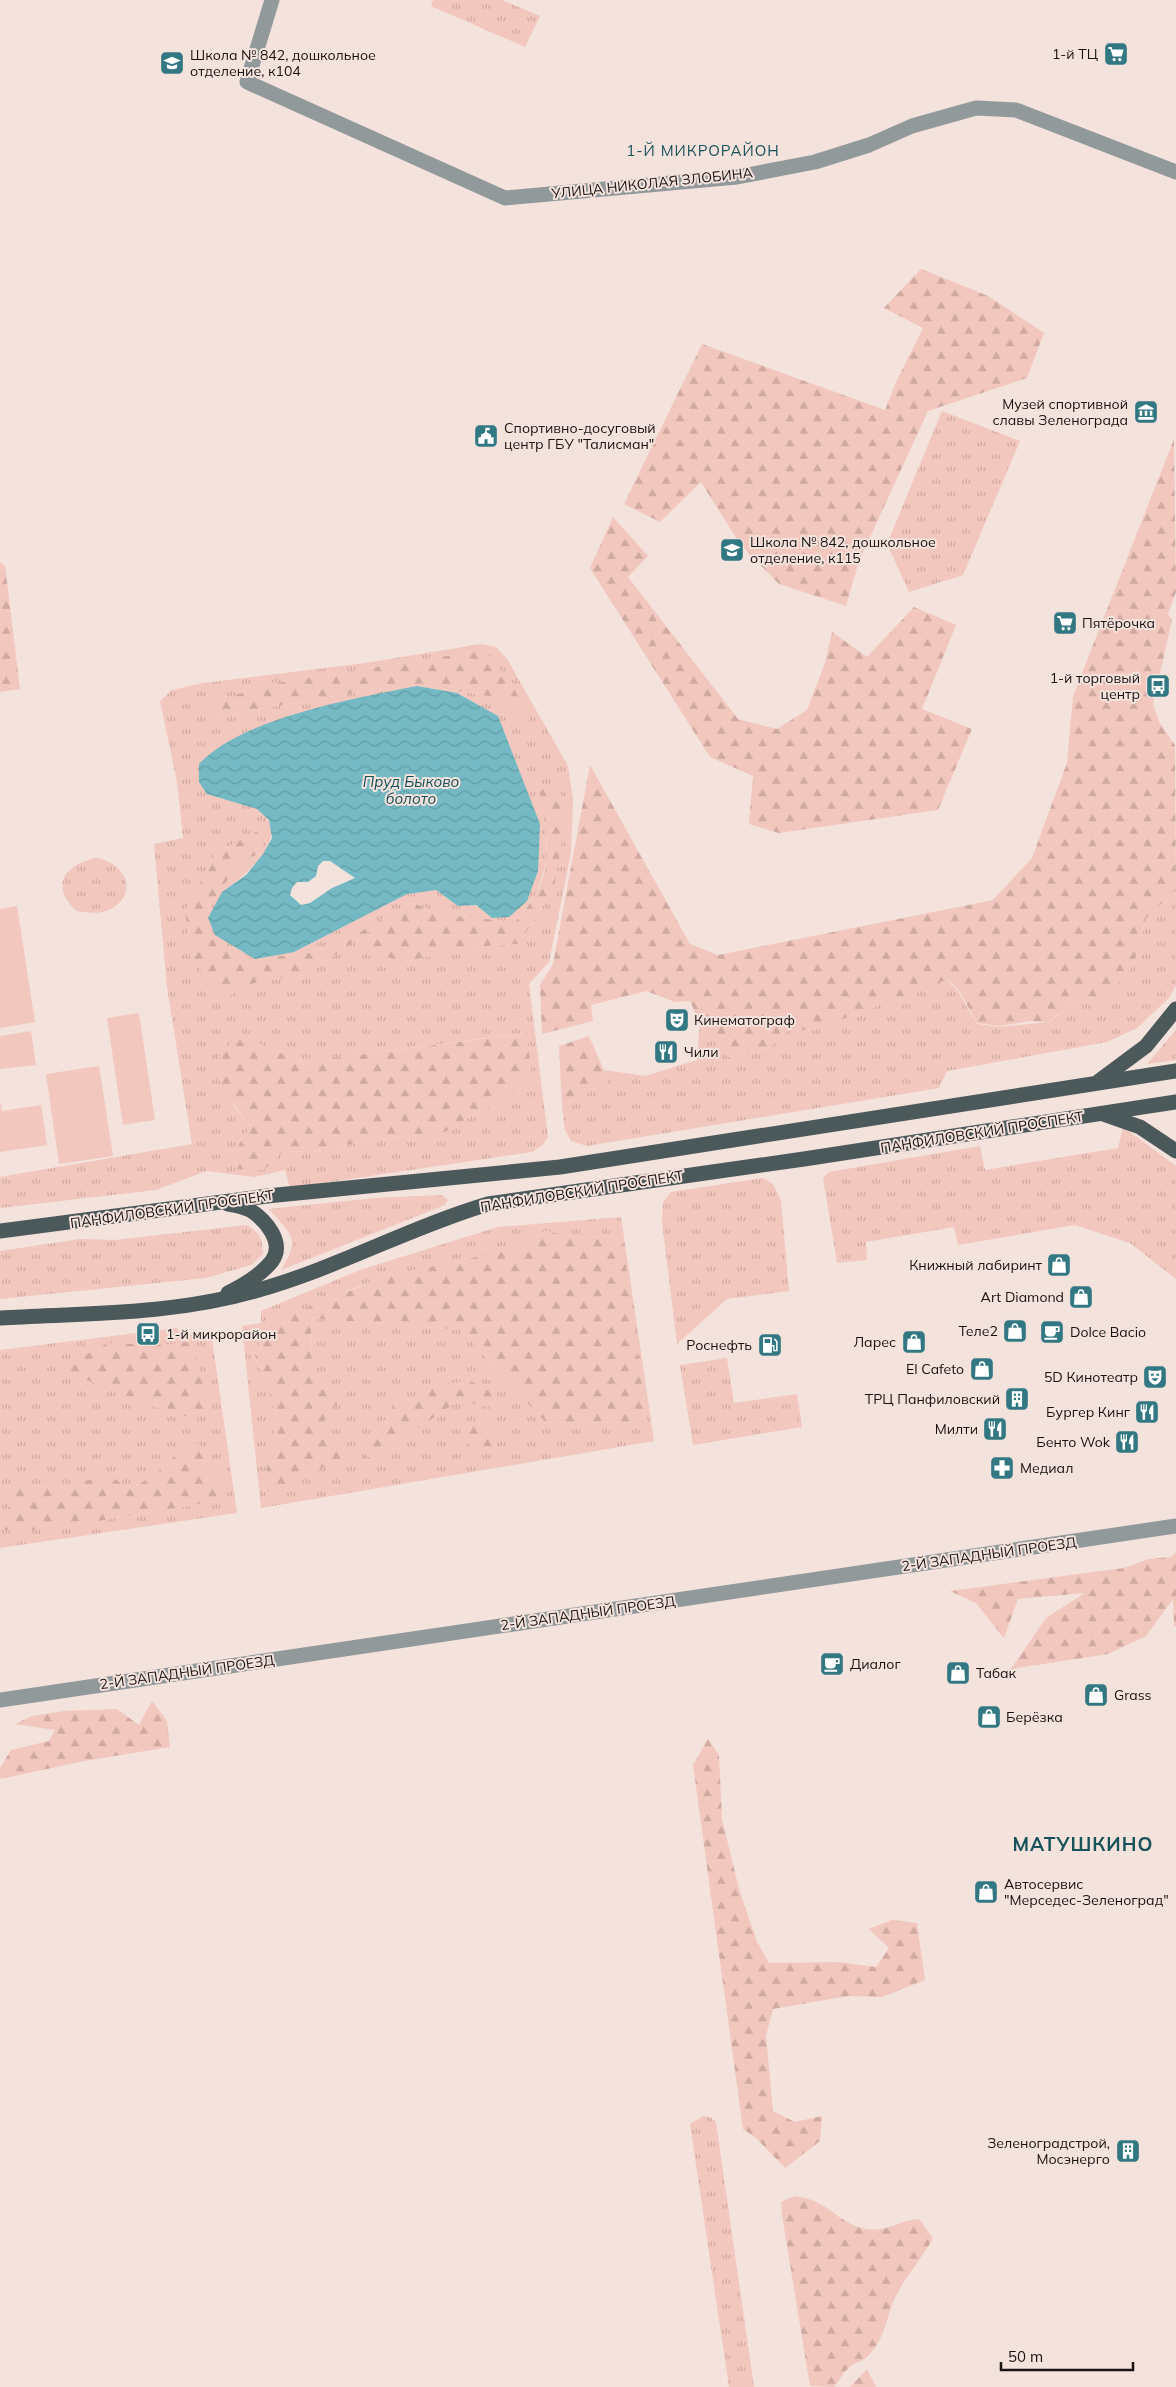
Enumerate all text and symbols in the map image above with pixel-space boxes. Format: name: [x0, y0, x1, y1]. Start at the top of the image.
supermarket icon: 1-й ТЦ: [1103, 41, 1129, 67]
place label: 1-й ТЦ: [1052, 45, 1098, 63]
place label: Школа № 842, дошкольное отделение, к104: [190, 46, 376, 80]
school or university icon: Школа № 842, дошкольное отделение, к104: [159, 50, 185, 76]
district label: 1-Й МИКРОРАЙОН: [626, 141, 780, 160]
street label: УЛИЦА НИКОЛАЯ ЗЛОБИНА: [549, 163, 754, 203]
place label: Музей спортивной славы Зеленограда: [993, 395, 1128, 429]
museum icon: Музей спортивной славы Зеленограда: [1133, 399, 1159, 425]
place label: Спортивно-досуговый центр ГБУ "Талисман": [504, 419, 656, 453]
public building icon: Спортивно-досуговый центр ГБУ "Талисман": [473, 423, 499, 449]
place label: Школа № 842, дошкольное отделение, к115: [750, 533, 936, 567]
school or university icon: Школа № 842, дошкольное отделение, к115: [719, 537, 745, 563]
supermarket icon: Пятёрочка: [1052, 610, 1078, 636]
place label: Пятёрочка: [1082, 614, 1155, 632]
place label: 1-й торговый центр: [1050, 669, 1140, 703]
bus stop icon: 1-й торговый центр: [1145, 673, 1171, 699]
water label: Пруд Быково болото: [363, 772, 460, 808]
theatre icon: Кинематограф: [664, 1007, 690, 1033]
place label: Кинематограф: [694, 1011, 795, 1029]
restaurant icon: Чили: [653, 1039, 679, 1065]
place label: Чили: [684, 1043, 719, 1061]
street label: ПАНФИЛОВСКИЙ ПРОСПЕКТ: [879, 1107, 1085, 1157]
street label: ПАНФИЛОВСКИЙ ПРОСПЕКТ: [479, 1166, 685, 1216]
street label: ПАНФИЛОВСКИЙ ПРОСПЕКТ: [69, 1186, 275, 1232]
shop icon: Книжный лабиринт: [1046, 1252, 1072, 1278]
place label: Книжный лабиринт: [909, 1256, 1043, 1274]
shop icon: Art Diamond: [1068, 1284, 1094, 1310]
place label: Art Diamond: [981, 1288, 1064, 1306]
shop icon: Теле2: [1002, 1318, 1028, 1344]
cafe icon: Dolce Bacio: [1039, 1319, 1065, 1345]
bus stop icon: 1-й микрорайон: [135, 1321, 161, 1347]
place label: Теле2: [958, 1322, 998, 1340]
place label: Dolce Bacio: [1070, 1323, 1146, 1341]
place label: 1-й микрорайон: [166, 1325, 276, 1343]
shop icon: Ларес: [901, 1329, 927, 1355]
fuel station icon: Роснефть: [757, 1332, 783, 1358]
place label: Ларес: [853, 1333, 896, 1351]
place label: Роснефть: [686, 1336, 752, 1354]
shop icon: El Cafeto: [969, 1356, 995, 1382]
place label: El Cafeto: [906, 1360, 964, 1378]
theatre icon: 5D Кинотеатр: [1142, 1364, 1168, 1390]
place label: 5D Кинотеатр: [1044, 1368, 1138, 1386]
building icon: ТРЦ Панфиловский: [1004, 1386, 1030, 1412]
place label: ТРЦ Панфиловский: [865, 1390, 1000, 1408]
restaurant icon: Бургер Кинг: [1134, 1399, 1160, 1425]
place label: Бургер Кинг: [1046, 1403, 1131, 1421]
restaurant icon: Милти: [982, 1416, 1008, 1442]
place label: Милти: [935, 1420, 978, 1438]
restaurant icon: Бенто Wok: [1114, 1429, 1140, 1455]
place label: Бенто Wok: [1036, 1433, 1111, 1451]
pharmacy icon: Медиал: [989, 1455, 1015, 1481]
place label: Медиал: [1020, 1459, 1073, 1477]
street label: 2-Й ЗАПАДНЫЙ ПРОЕЗД: [901, 1533, 1077, 1575]
street label: 2-Й ЗАПАДНЫЙ ПРОЕЗД: [500, 1592, 676, 1634]
street label: 2-Й ЗАПАДНЫЙ ПРОЕЗД: [99, 1651, 275, 1693]
cafe icon: Диалог: [819, 1651, 845, 1677]
place label: Диалог: [850, 1655, 901, 1673]
shop icon: Табак: [945, 1660, 971, 1686]
place label: Табак: [976, 1664, 1017, 1682]
shop icon: Grass: [1083, 1682, 1109, 1708]
place label: Grass: [1114, 1686, 1152, 1704]
shop icon: Берёзка: [976, 1704, 1002, 1730]
place label: Берёзка: [1006, 1708, 1063, 1726]
district label: МАТУШКИНО: [1013, 1832, 1153, 1856]
place label: Автосервис "Мерседес-Зеленоград": [1004, 1875, 1169, 1909]
shop icon: Автосервис "Мерседес-Зеленоград": [973, 1879, 999, 1905]
place label: Зеленоградстрой, Мосэнерго: [987, 2134, 1110, 2168]
building icon: Зеленоградстрой, Мосэнерго: [1115, 2138, 1141, 2164]
scale bar: [1001, 2340, 1134, 2372]
text: 50 m: [1008, 2347, 1043, 2366]

